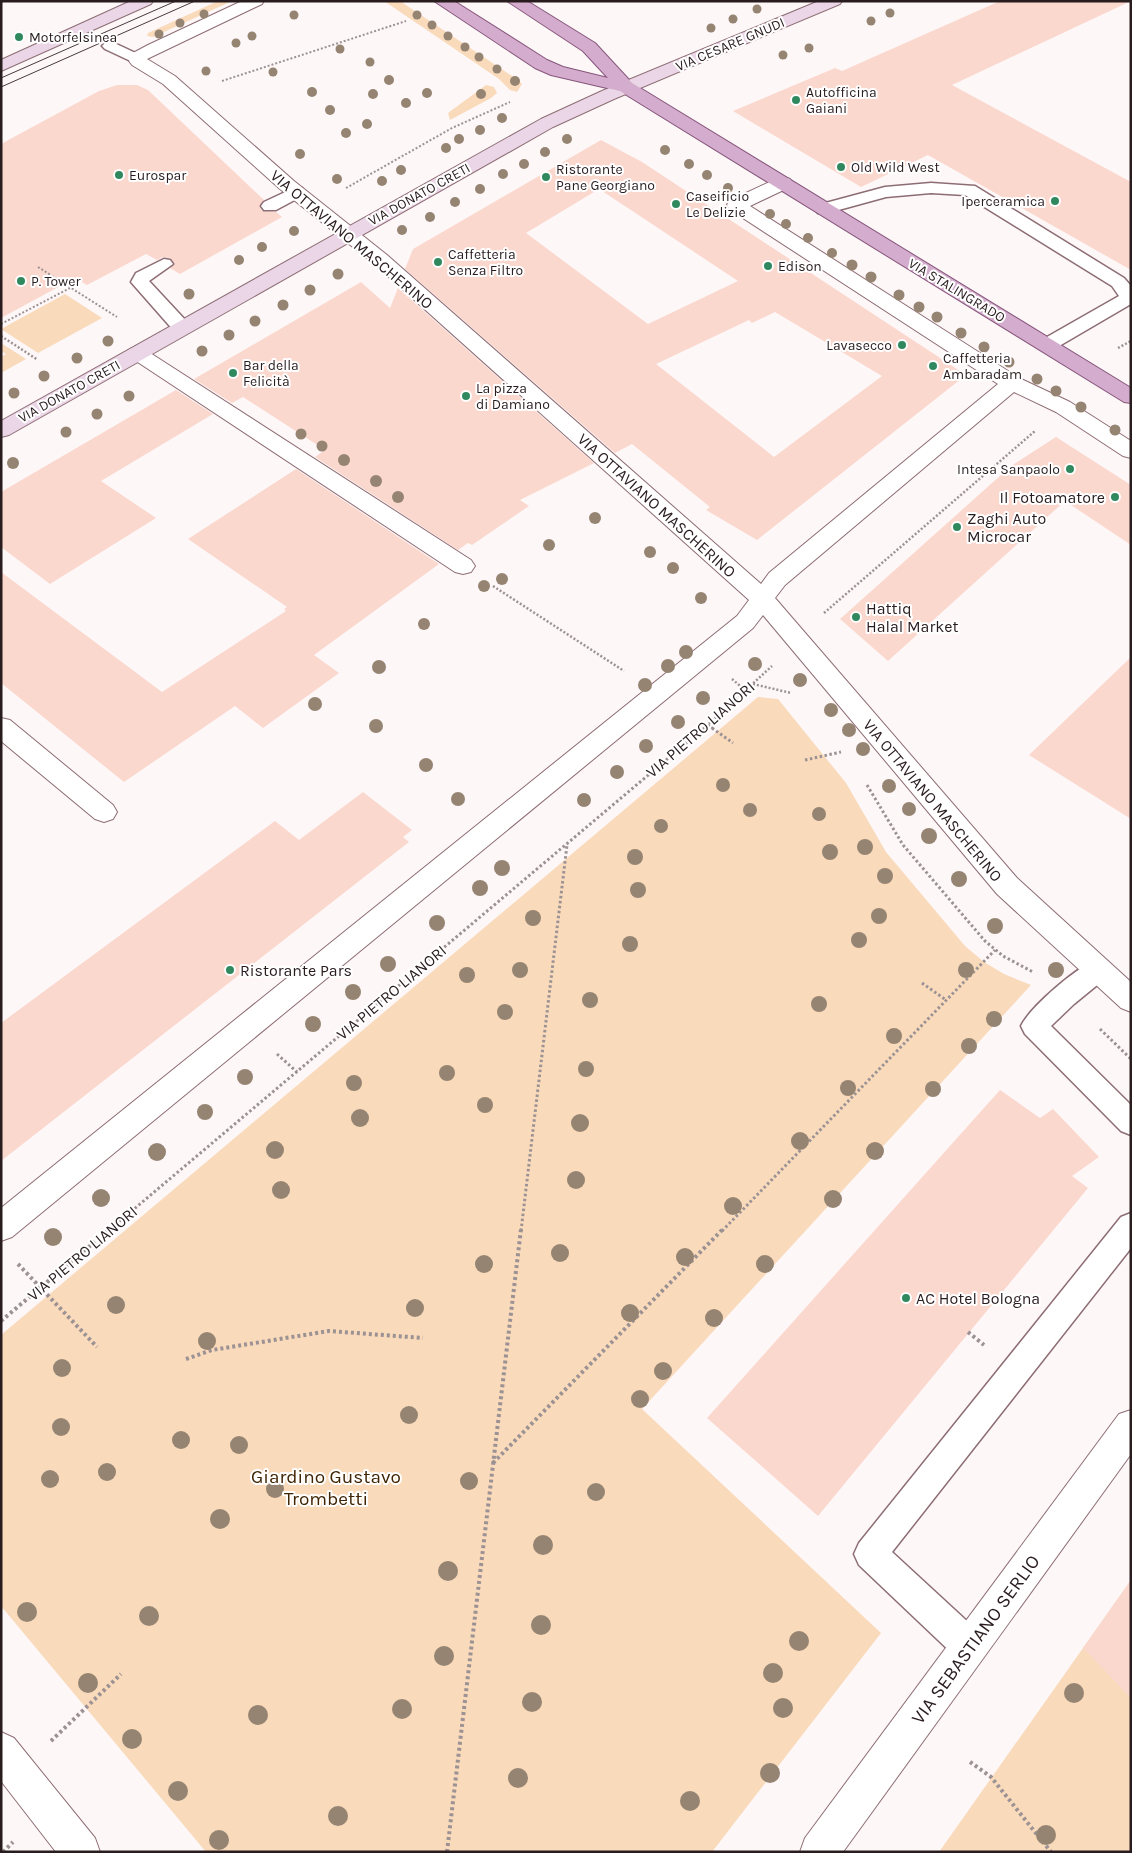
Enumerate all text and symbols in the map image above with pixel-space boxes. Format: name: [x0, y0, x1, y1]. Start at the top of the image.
street label: VIA CESARE GNUDI: [673, 14, 787, 75]
place label: Motorfelsinea: [29, 29, 117, 46]
marker: Motorfelsinea: [13, 31, 25, 43]
place label: Autofficina Gaiani: [806, 84, 877, 117]
marker: Autofficina Gaiani: [790, 94, 802, 106]
street label: VIA DONATO CRETI: [365, 159, 473, 229]
place label: Old Wild West: [851, 159, 940, 176]
place label: Ristorante Pane Georgiano: [556, 161, 655, 194]
marker: Old Wild West: [835, 161, 847, 173]
street label: VIA OTTAVIANO MASCHERINO: [267, 166, 437, 313]
place label: Eurospar: [129, 167, 187, 184]
marker: Eurospar: [113, 169, 125, 181]
marker: Ristorante Pane Georgiano: [540, 171, 552, 183]
place label: Caseificio Le Delizie: [686, 188, 749, 221]
place label: Iperceramica: [961, 193, 1045, 210]
marker: Iperceramica: [1049, 195, 1061, 207]
marker: Caseificio Le Delizie: [670, 198, 682, 210]
place label: Caffetteria Senza Filtro: [448, 246, 523, 279]
street label: VIA STALINGRADO: [905, 255, 1008, 326]
marker: Caffetteria Senza Filtro: [432, 256, 444, 268]
place label: Edison: [778, 258, 822, 275]
marker: Edison: [762, 260, 774, 272]
place label: P. Tower: [31, 273, 81, 290]
marker: P. Tower: [15, 275, 27, 287]
place label: Lavasecco: [826, 337, 892, 354]
marker: Lavasecco: [896, 339, 908, 351]
place label: Caffetteria Ambaradam: [943, 350, 1022, 383]
street label: VIA DONATO CRETI: [15, 356, 123, 426]
place label: Bar della Felicità: [243, 357, 299, 390]
marker: Caffetteria Ambaradam: [927, 360, 939, 372]
marker: Bar della Felicità: [227, 367, 239, 379]
place label: La pizza di Damiano: [476, 380, 550, 413]
marker: La pizza di Damiano: [460, 390, 472, 402]
street label: VIA OTTAVIANO MASCHERINO: [574, 429, 740, 581]
place label: Intesa Sanpaolo: [957, 461, 1060, 478]
marker: Intesa Sanpaolo: [1064, 463, 1076, 475]
place label: Il Fotoamatore: [999, 488, 1105, 507]
marker: Il Fotoamatore: [1109, 491, 1121, 503]
place label: Zaghi Auto Microcar: [967, 509, 1046, 546]
marker: Zaghi Auto Microcar: [951, 521, 963, 533]
place label: Hattiq Halal Market: [866, 599, 958, 636]
marker: Hattiq Halal Market: [850, 611, 862, 623]
street label: VIA PIETRO LIANORI: [642, 677, 758, 782]
street label: VIA OTTAVIANO MASCHERINO: [859, 715, 1006, 885]
street label: VIA PIETRO LIANORI: [333, 941, 450, 1044]
place label: Ristorante Pars: [240, 961, 352, 980]
marker: Ristorante Pars: [224, 964, 236, 976]
street label: VIA PIETRO LIANORI: [24, 1202, 141, 1305]
place label: AC Hotel Bologna: [916, 1289, 1040, 1308]
marker: AC Hotel Bologna: [900, 1292, 912, 1304]
park label: Giardino Gustavo Trombetti: [251, 1466, 401, 1510]
street label: VIA SEBASTIANO SERLIO: [907, 1551, 1045, 1728]

